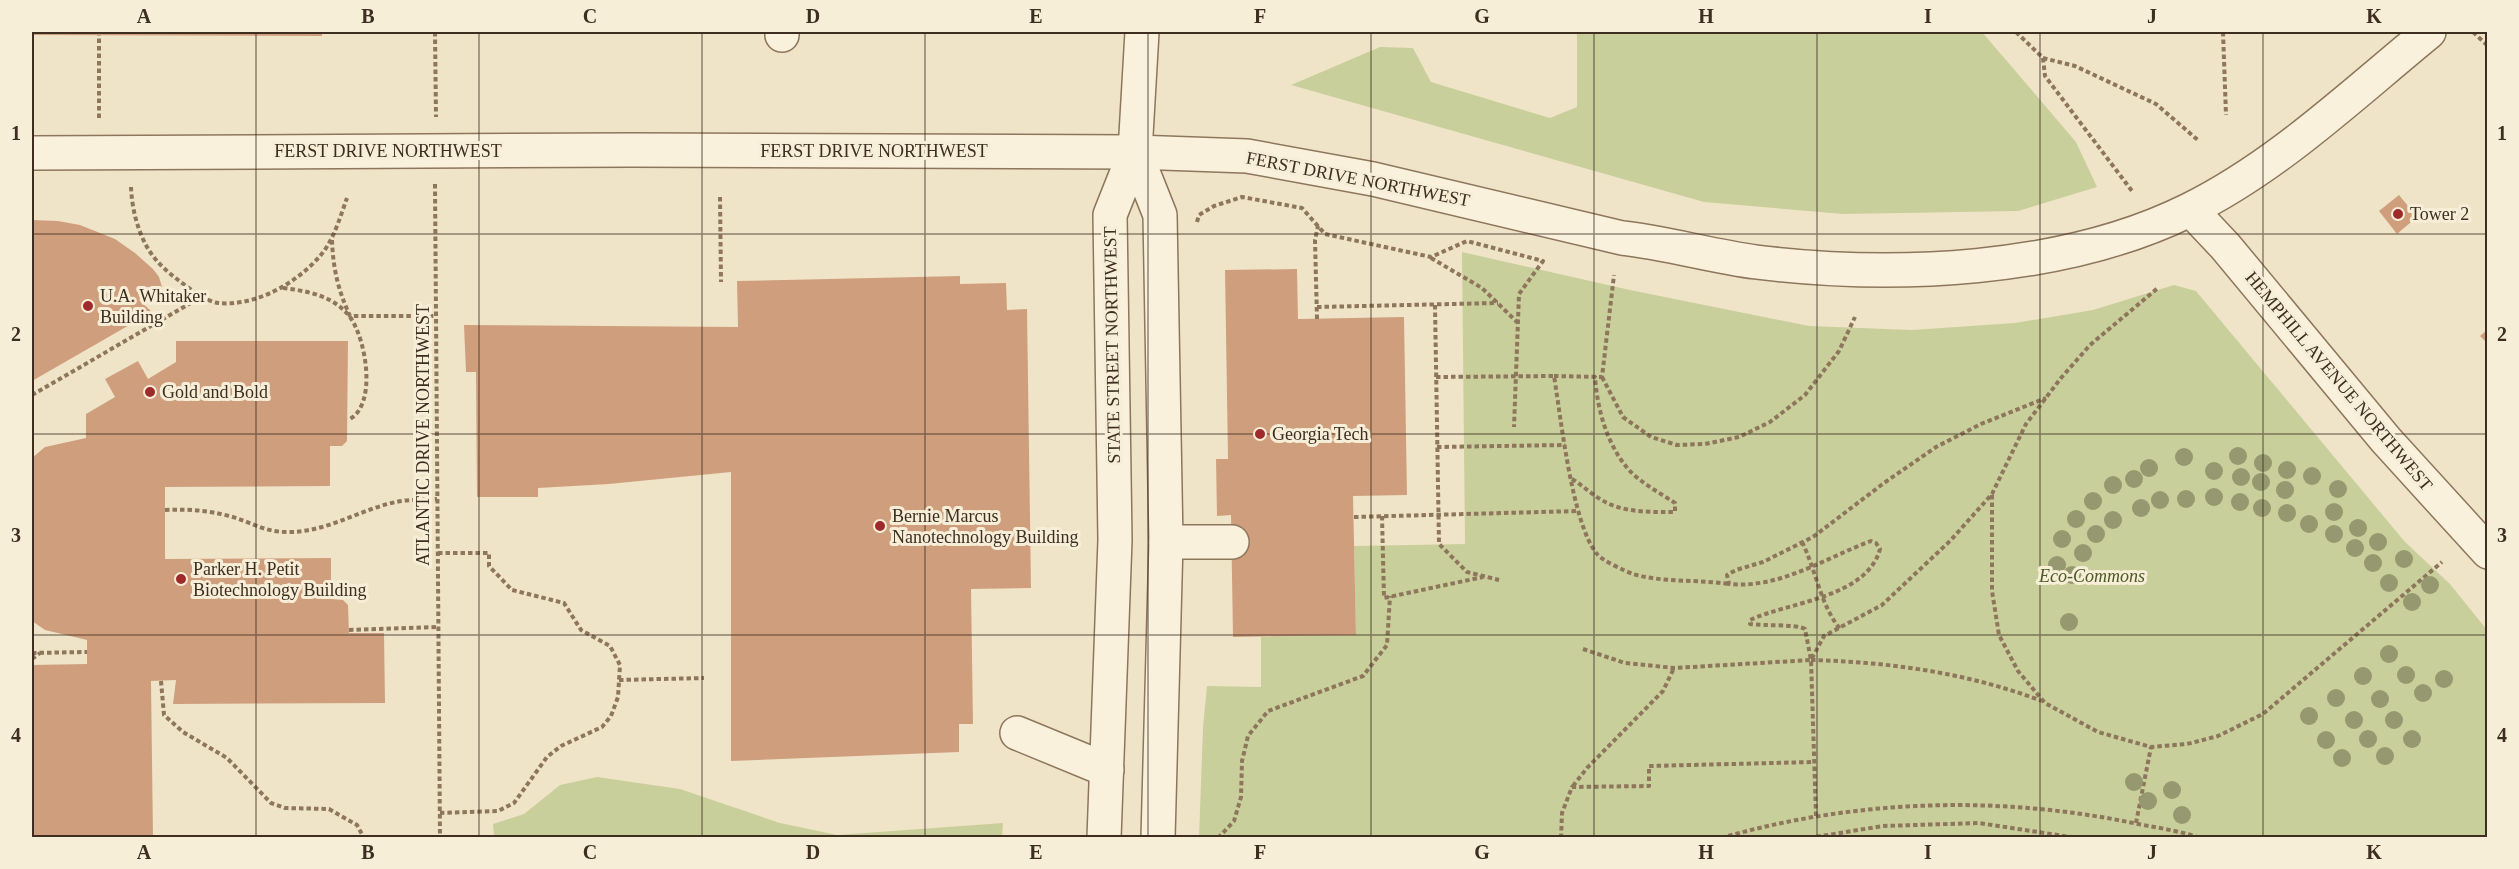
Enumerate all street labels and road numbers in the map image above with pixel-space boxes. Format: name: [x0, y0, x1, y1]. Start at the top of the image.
street label: FERST DRIVE NORTHWEST: [274, 141, 502, 161]
street label: FERST DRIVE NORTHWEST: [760, 141, 988, 161]
street label: FERST DRIVE NORTHWEST: [1244, 147, 1472, 211]
street label: STATE STREET NORTHWEST: [1100, 226, 1124, 464]
street label: HEMPHILL AVENUE NORTHWEST: [2241, 267, 2437, 495]
street label: ATLANTIC DRIVE NORTHWEST: [413, 304, 433, 566]

